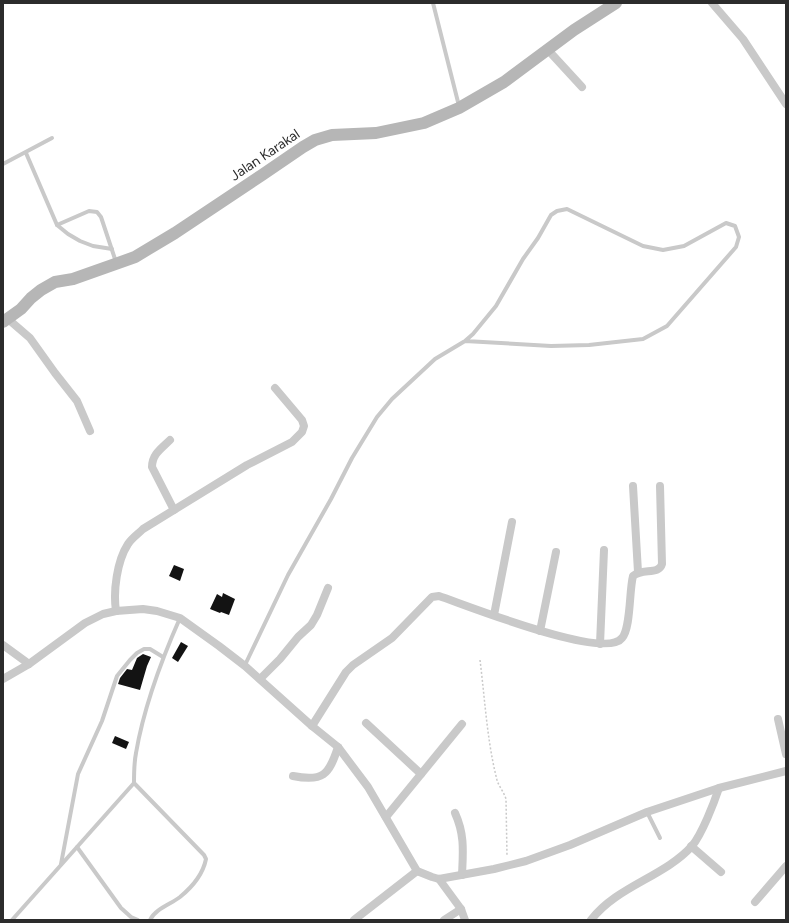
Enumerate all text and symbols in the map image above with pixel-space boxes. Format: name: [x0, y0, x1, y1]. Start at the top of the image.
street label: Jalan Karakal: [227, 126, 303, 184]

